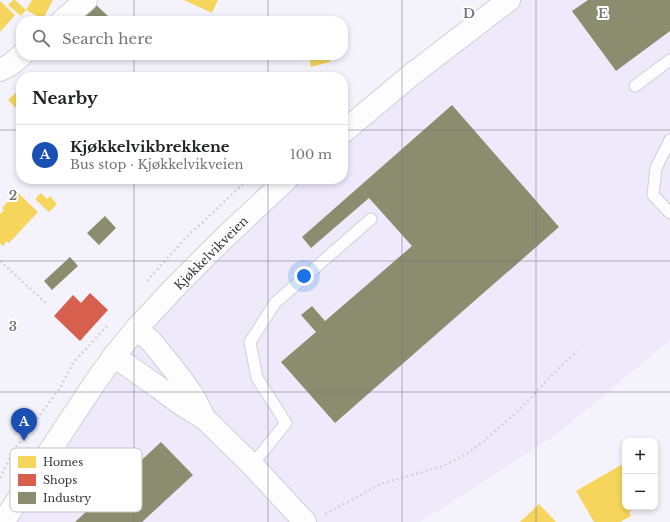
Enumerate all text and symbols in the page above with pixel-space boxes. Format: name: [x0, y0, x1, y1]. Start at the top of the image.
text: D: [463, 5, 475, 22]
text: E: [598, 5, 608, 22]
search box: [16, 16, 348, 60]
icon: search: [30, 27, 52, 49]
text: Search here: [62, 29, 153, 48]
text: Nearby: [32, 88, 98, 109]
text: Kjøkkelvikbrekkene: [70, 137, 230, 156]
text: A: [40, 146, 50, 163]
text: 100 m: [290, 146, 332, 163]
text: Bus stop · Kjøkkelvikveien: [70, 156, 244, 173]
text: 2: [9, 187, 17, 204]
street label: Kjøkkelvikveien: [171, 213, 251, 293]
your location: [294, 266, 314, 286]
text: 3: [9, 318, 17, 335]
pin: A: [11, 408, 37, 441]
map controls: [622, 438, 658, 510]
button: +: [622, 438, 658, 474]
legend: [10, 448, 142, 512]
text: Homes: [43, 455, 83, 469]
text: Shops: [43, 473, 77, 487]
button: −: [622, 474, 658, 510]
text: Industry: [43, 491, 91, 505]

